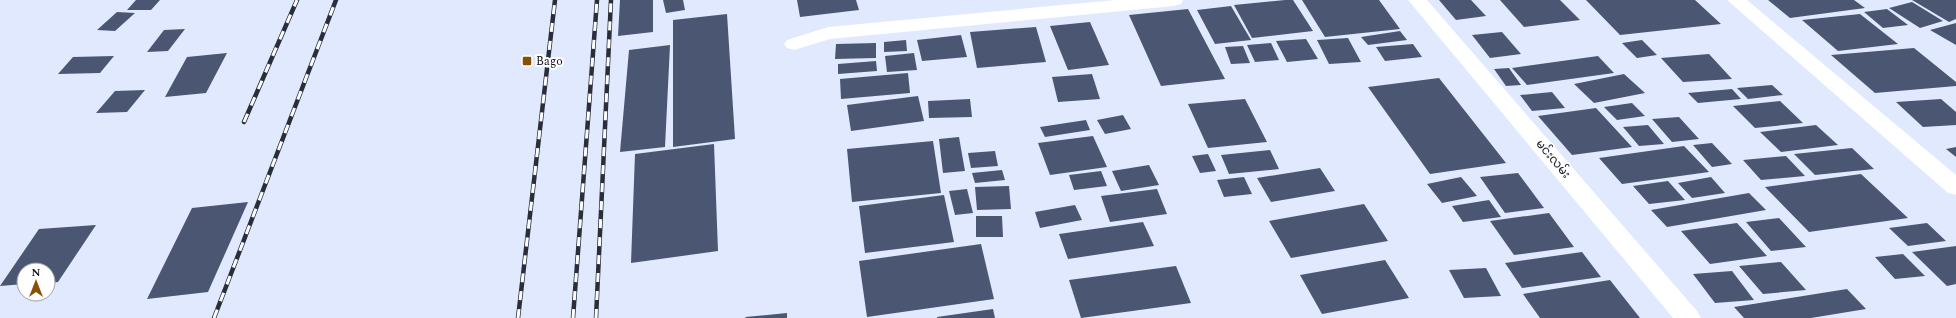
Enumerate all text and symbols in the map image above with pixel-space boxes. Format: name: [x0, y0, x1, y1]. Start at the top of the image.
place label: Bago: [536, 52, 563, 71]
marker: Bago: [521, 55, 533, 67]
street label: မင်းလမ်း: [1531, 135, 1575, 183]
north arrow: [16, 262, 56, 302]
text: N: [32, 264, 41, 281]

